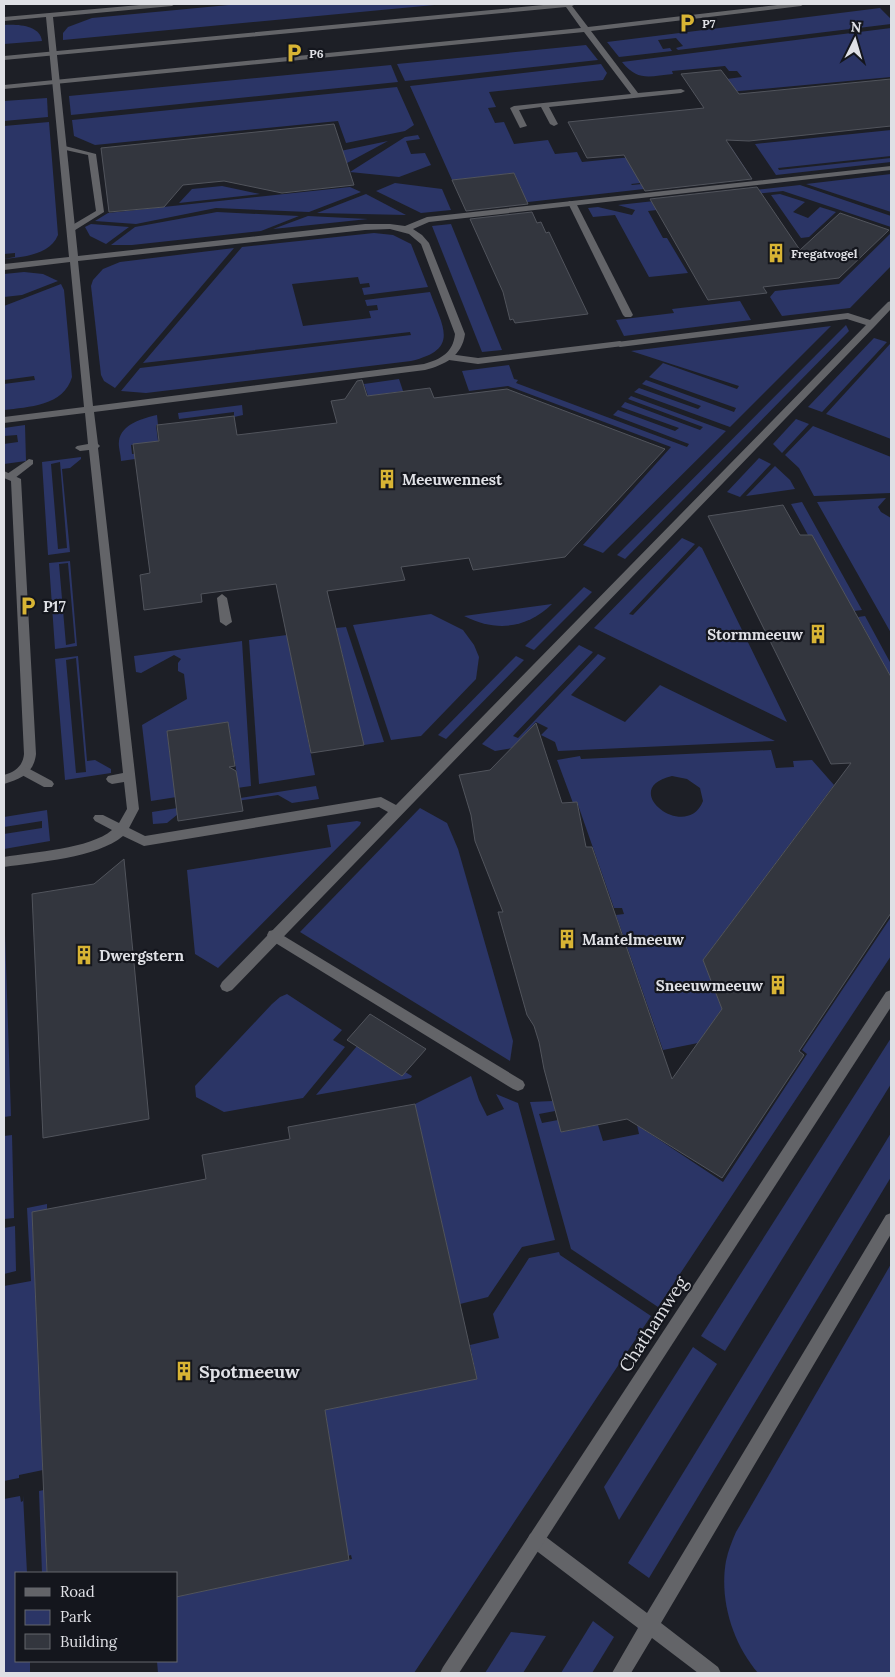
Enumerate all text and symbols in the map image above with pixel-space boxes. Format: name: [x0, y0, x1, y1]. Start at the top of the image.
parking icon: P7: [676, 12, 698, 34]
north arrow: [830, 15, 880, 65]
place label: P7: [702, 16, 716, 31]
text: N: [850, 18, 862, 37]
parking icon: P6: [283, 42, 305, 64]
place label: P6: [309, 46, 324, 61]
building icon: Fregatvogel: [765, 242, 787, 264]
place label: Fregatvogel: [791, 246, 858, 261]
building icon: Meeuwennest: [376, 468, 398, 490]
place label: Meeuwennest: [402, 470, 503, 489]
parking icon: P17: [17, 595, 39, 617]
place label: P17: [43, 597, 66, 616]
building icon: Stormmeeuw: [807, 623, 829, 645]
place label: Stormmeeuw: [707, 625, 804, 644]
building icon: Mantelmeeuw: [556, 928, 578, 950]
place label: Mantelmeeuw: [582, 930, 685, 949]
building icon: Dwergstern: [73, 944, 95, 966]
place label: Dwergstern: [99, 946, 185, 965]
building icon: Sneeuwmeeuw: [767, 974, 789, 996]
place label: Sneeuwmeeuw: [656, 976, 764, 995]
street label: Chathamweg: [614, 1271, 693, 1376]
building icon: Spotmeeuw: [173, 1360, 195, 1382]
place label: Spotmeeuw: [199, 1360, 300, 1383]
legend: [15, 1572, 178, 1662]
text: Road: [60, 1582, 95, 1601]
text: Park: [60, 1607, 91, 1626]
text: Building: [60, 1632, 118, 1651]

